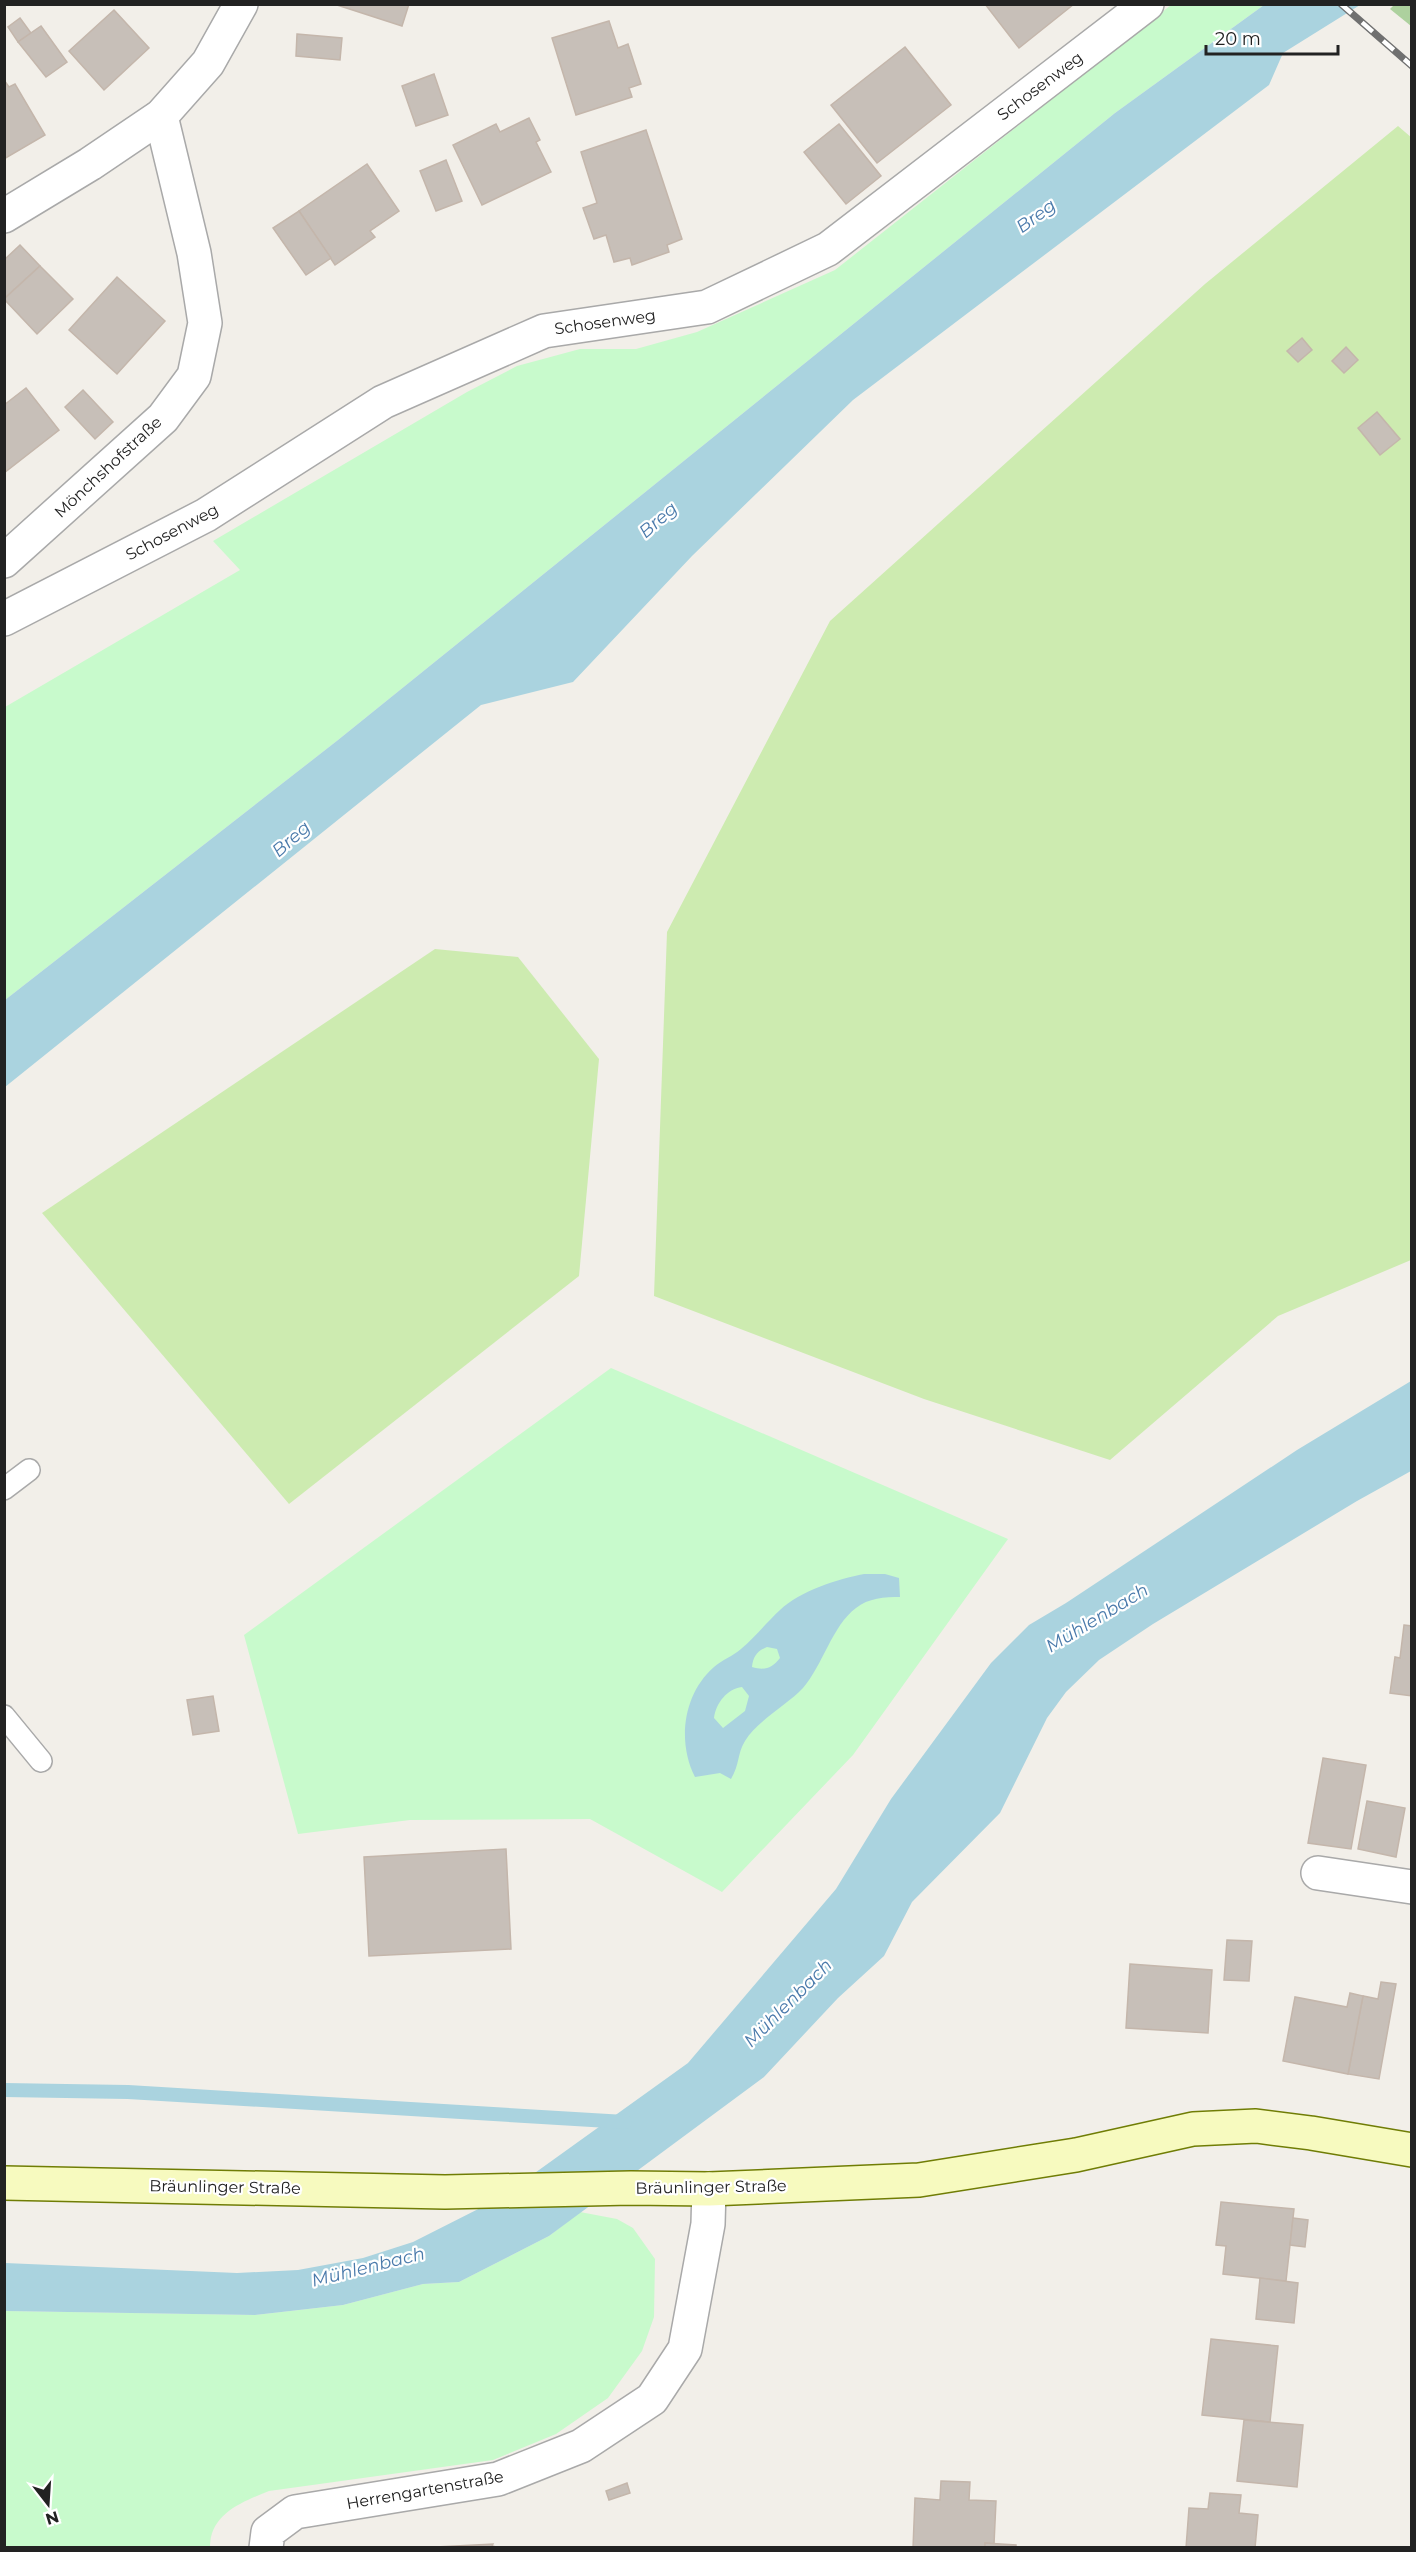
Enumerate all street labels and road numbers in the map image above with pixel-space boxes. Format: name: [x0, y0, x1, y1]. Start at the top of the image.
street label: Schosenweg: [993, 48, 1087, 124]
street label: Schosenweg: [553, 305, 657, 339]
street label: Mönchshofstraße: [50, 412, 166, 522]
street label: Schosenweg: [122, 500, 222, 564]
street label: Bräunlinger Straße: [149, 2176, 301, 2198]
street label: Bräunlinger Straße: [635, 2176, 787, 2198]
street label: Herrengartenstraße: [345, 2467, 505, 2513]

